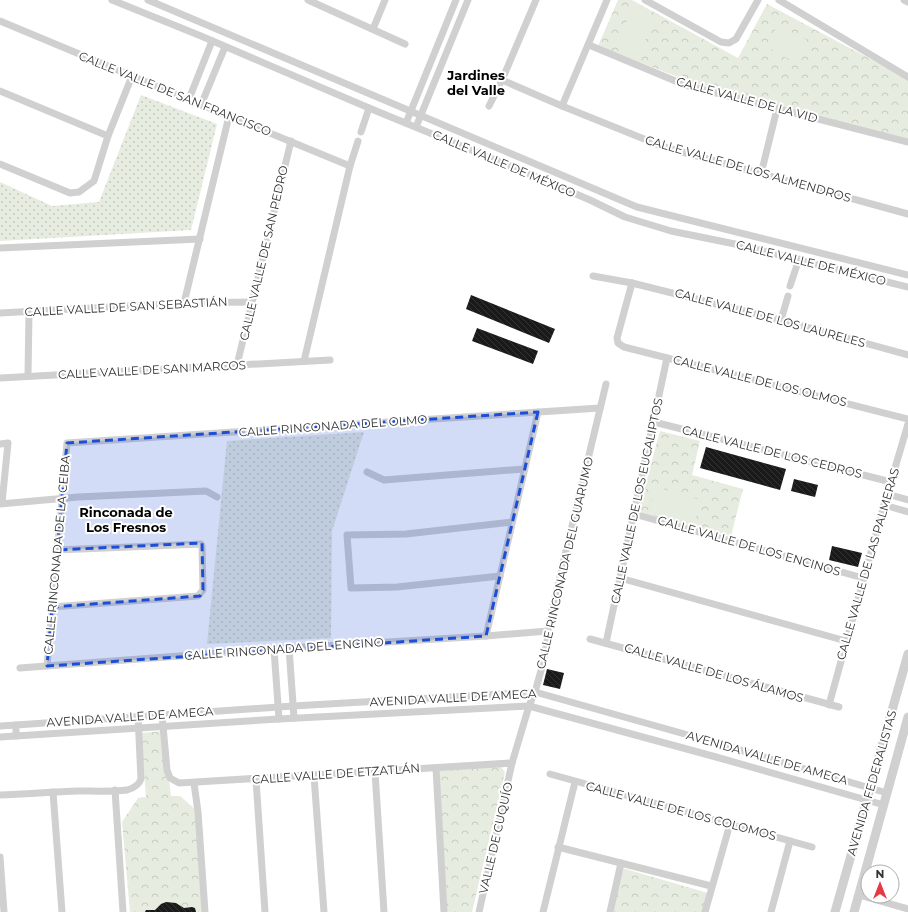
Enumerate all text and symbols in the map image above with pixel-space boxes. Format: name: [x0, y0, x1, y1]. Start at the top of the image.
street label: CALLE VALLE DE SAN FRANCISCO: [77, 48, 274, 139]
district label: Jardines del Valle: [446, 67, 505, 98]
street label: CALLE VALLE DE LA VID: [675, 73, 820, 126]
street label: CALLE VALLE DE MÉXICO: [430, 127, 578, 201]
street label: CALLE VALLE DE LOS ALMENDROS: [643, 132, 853, 205]
street label: CALLE VALLE DE SAN PEDRO: [236, 164, 291, 342]
street label: CALLE VALLE DE MÉXICO: [735, 237, 888, 288]
street label: CALLE VALLE DE LOS LAURELES: [673, 285, 867, 350]
street label: CALLE VALLE DE SAN SEBASTIÁN: [24, 294, 228, 319]
street label: CALLE VALLE DE LOS OLMOS: [672, 352, 849, 409]
street label: CALLE VALLE DE SAN MARCOS: [58, 357, 246, 382]
street label: CALLE VALLE DE LOS EUCALIPTOS: [607, 397, 666, 605]
street label: CALLE RINCONADA DEL OLMO: [238, 411, 428, 440]
street label: CALLE VALLE DE LOS CEDROS: [680, 422, 864, 481]
street label: CALLE RINCONADA DE LA CEIBA: [40, 454, 73, 655]
street label: CALLE RINCONADA DEL GUARUMO: [533, 455, 596, 670]
street label: CALLE VALLE DE LAS PALMERAS: [833, 466, 902, 662]
district label: Rinconada de Los Fresnos: [79, 504, 173, 535]
street label: CALLE VALLE DE LOS ENCINOS: [656, 512, 842, 579]
street label: CALLE RINCONADA DEL ENCINO: [184, 634, 384, 663]
street label: CALLE VALLE DE LOS ÁLAMOS: [623, 640, 806, 705]
street label: AVENIDA VALLE DE AMECA: [369, 686, 537, 709]
street label: AVENIDA VALLE DE AMECA: [46, 703, 214, 730]
street label: AVENIDA FEDERALISTAS: [844, 708, 899, 857]
street label: AVENIDA VALLE DE AMECA: [685, 727, 850, 788]
street label: CALLE VALLE DE ETZATLÁN: [251, 760, 420, 787]
street label: CALLE VALLE DE LOS COLOMOS: [584, 778, 778, 843]
street label: VALLE DE CUQUÍO: [475, 781, 516, 895]
north arrow: [860, 864, 900, 904]
text: N: [876, 867, 884, 881]

